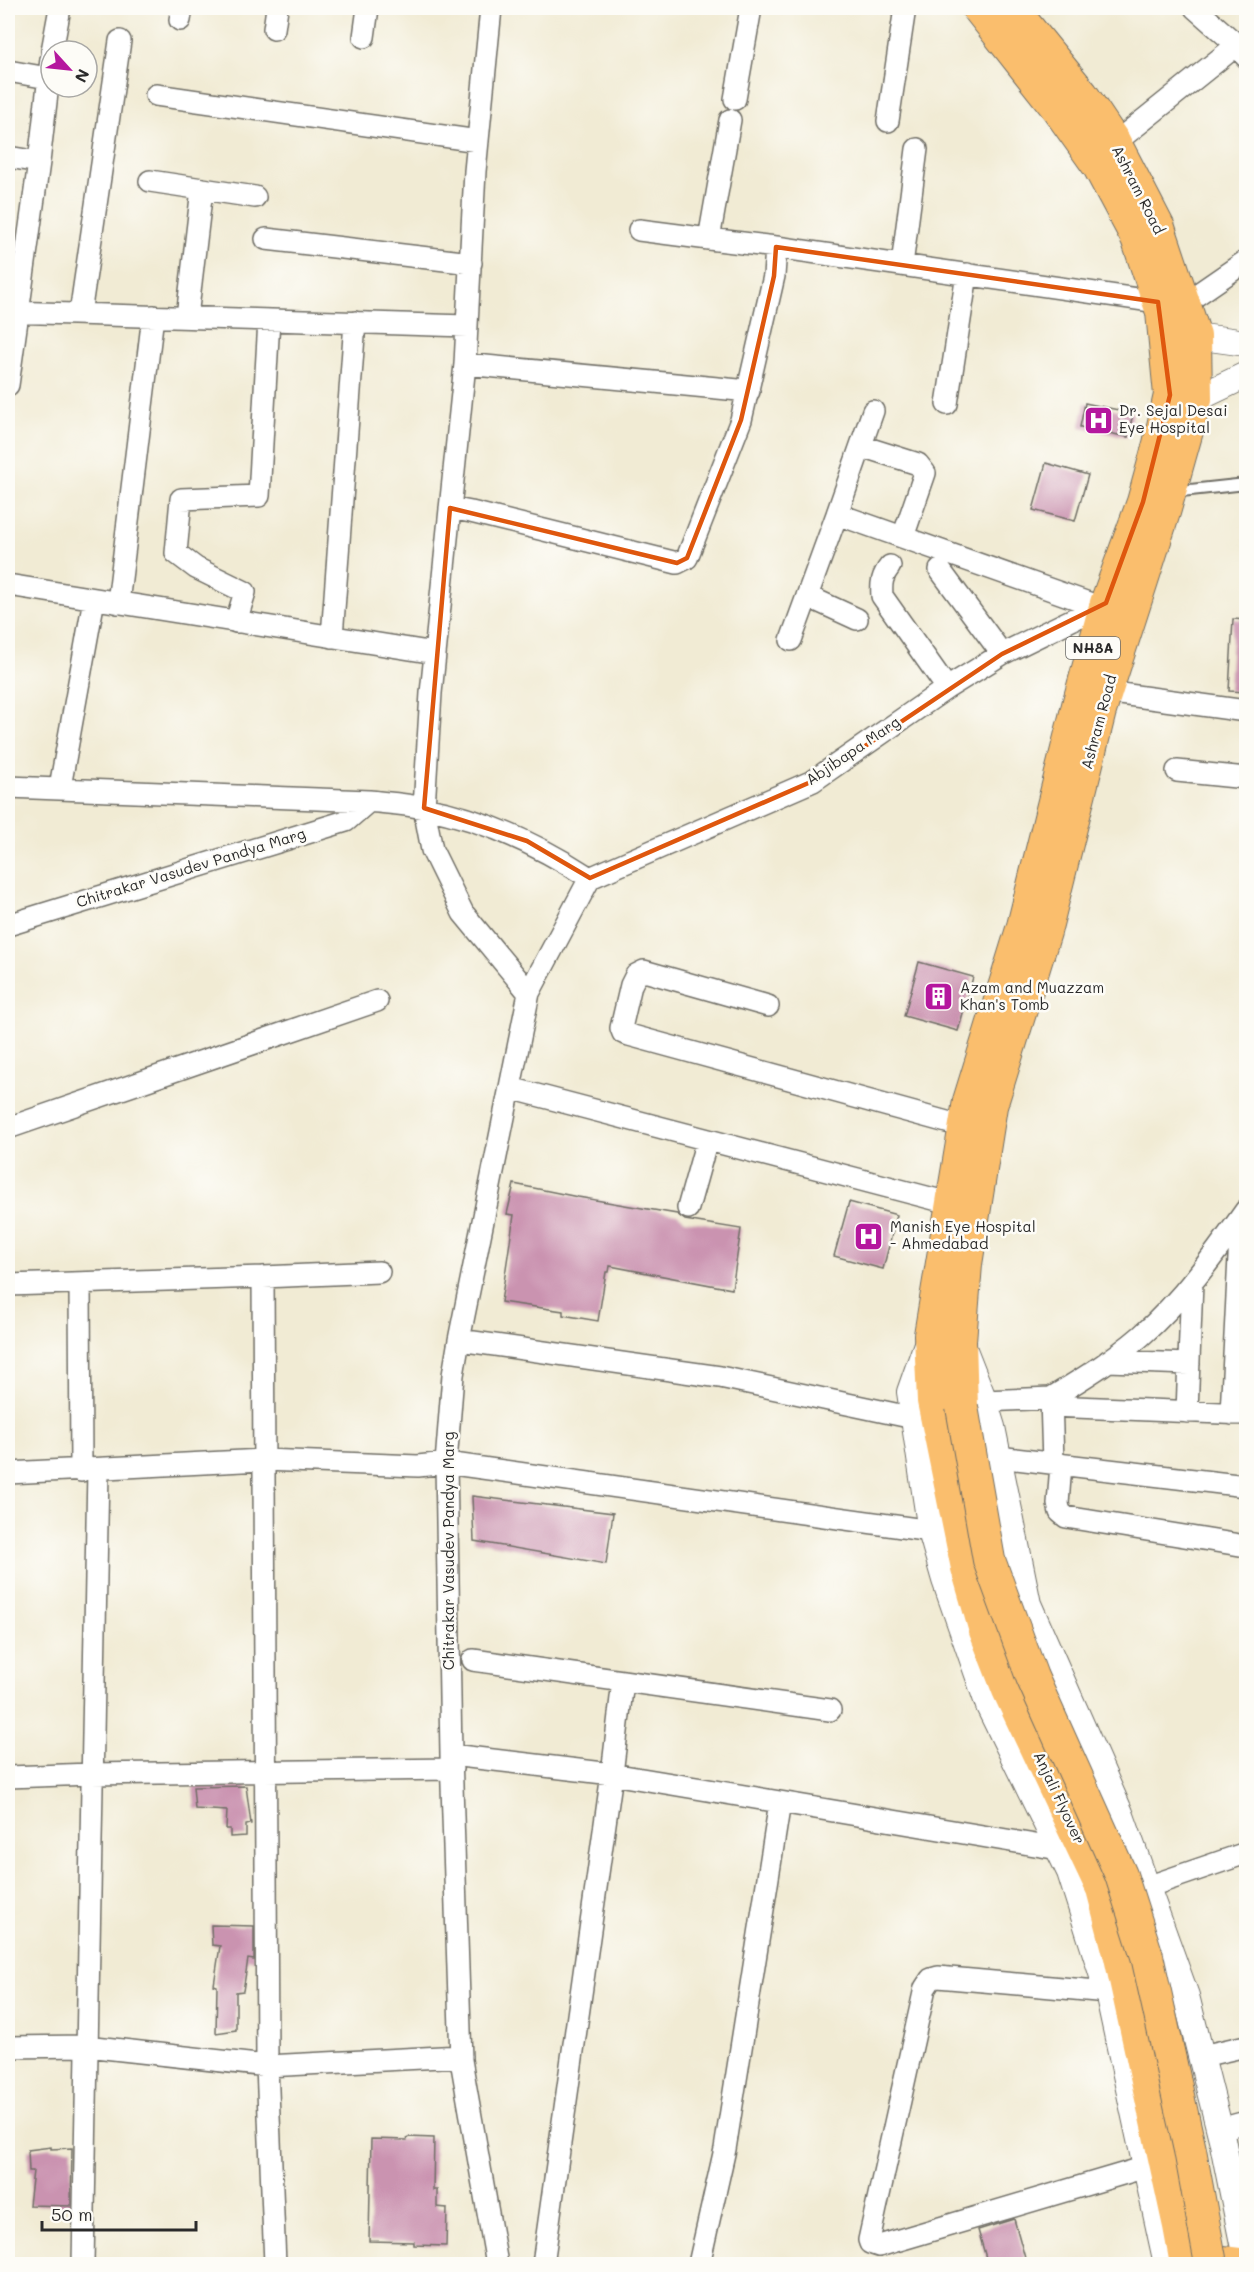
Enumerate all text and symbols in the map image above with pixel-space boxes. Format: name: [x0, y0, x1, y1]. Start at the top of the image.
north arrow: [39, 39, 99, 99]
text: N: [71, 66, 95, 86]
street label: Ashram Road: [1108, 142, 1170, 237]
place label: Dr. Sejal Desai Eye Hospital: [1119, 400, 1228, 437]
hospital icon: Dr. Sejal Desai Eye Hospital: [1082, 404, 1114, 436]
road number: NH8A: [1066, 637, 1120, 659]
street label: Ashram Road: [1076, 672, 1120, 771]
street label: Abjibapa Marg: [801, 711, 904, 789]
street label: Chitrakar Vasudev Pandya Marg: [74, 822, 308, 912]
place label: Azam and Muazzam Khan's Tomb: [960, 977, 1104, 1014]
building icon: Azam and Muazzam Khan's Tomb: [923, 981, 955, 1013]
place label: Manish Eye Hospital - Ahmedabad: [890, 1216, 1036, 1253]
hospital icon: Manish Eye Hospital - Ahmedabad: [853, 1220, 885, 1252]
street label: Chitrakar Vasudev Pandya Marg: [438, 1431, 458, 1670]
street label: Anjali Flyover: [1030, 1748, 1090, 1847]
scale bar: [42, 2194, 196, 2232]
text: 50 m: [51, 2202, 93, 2226]

